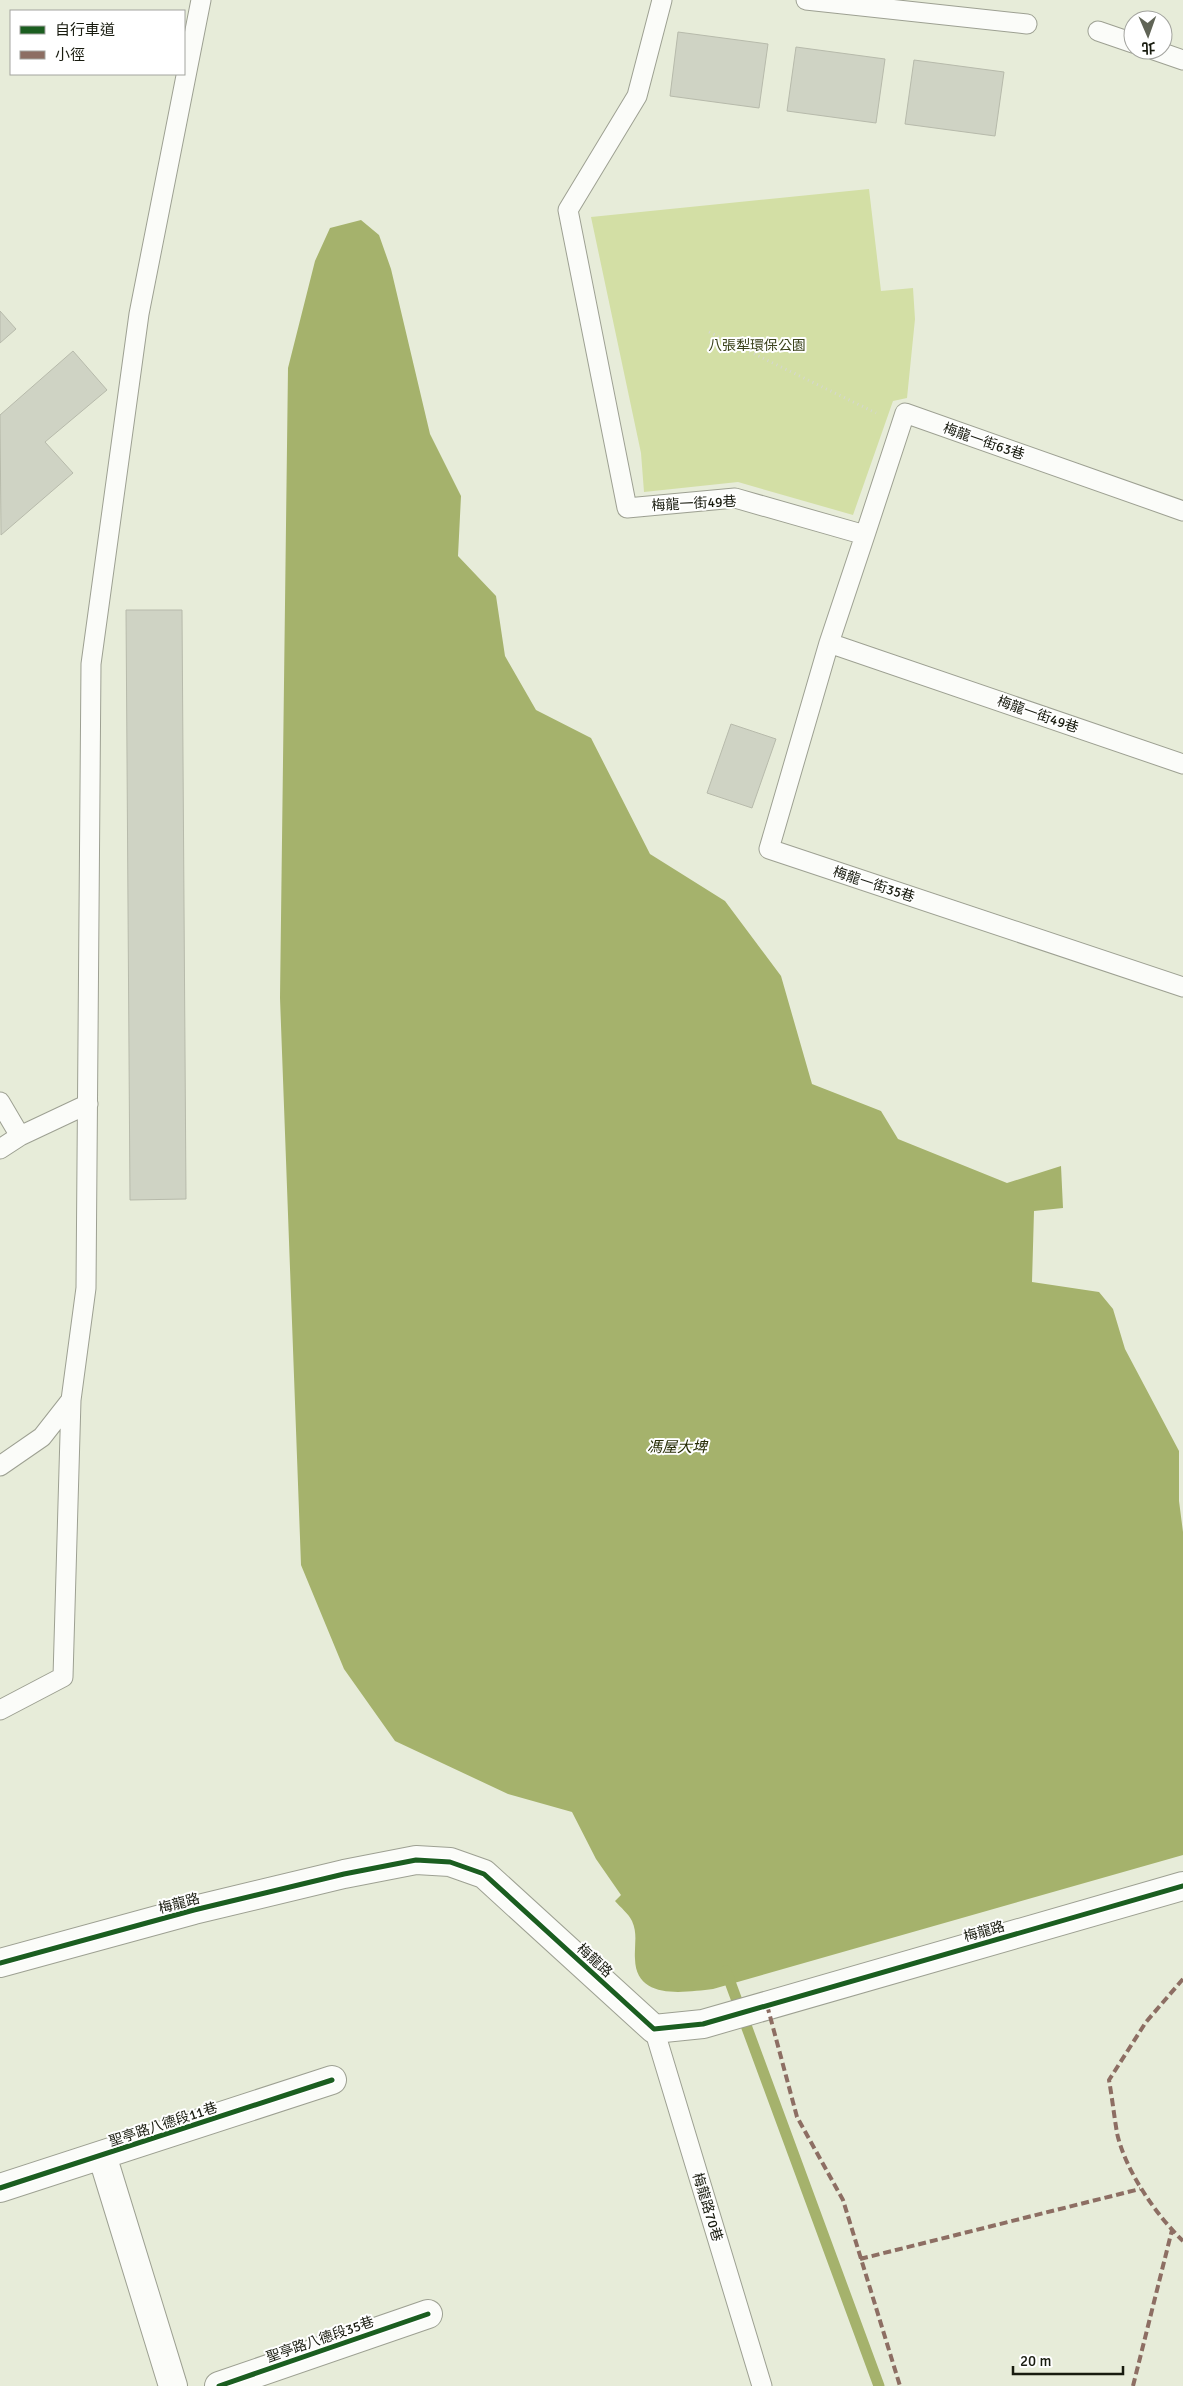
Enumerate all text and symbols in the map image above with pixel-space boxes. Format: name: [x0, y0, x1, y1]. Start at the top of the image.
legend: [10, 10, 185, 75]
north arrow: [1123, 10, 1173, 60]
text: 自行車道: [55, 21, 115, 39]
text: 北: [1141, 39, 1156, 56]
text: 小徑: [55, 46, 85, 64]
park label: 八張犁環保公園: [708, 337, 806, 354]
street label: 梅龍一街63巷: [941, 420, 1027, 463]
street label: 梅龍一街49巷: [651, 493, 737, 514]
street label: 梅龍一街49巷: [995, 693, 1081, 736]
street label: 梅龍一街35巷: [831, 863, 917, 906]
water label: 馮屋大埤: [647, 1438, 709, 1456]
street label: 梅龍路: [157, 1890, 202, 1917]
street label: 梅龍路: [962, 1918, 1007, 1945]
street label: 梅龍路: [573, 1940, 616, 1981]
street label: 聖亭路八德段11巷: [107, 2099, 220, 2150]
street label: 梅龍路70巷: [689, 2171, 726, 2244]
street label: 聖亭路八德段35巷: [264, 2313, 376, 2366]
scale bar: [1013, 2344, 1123, 2376]
text: 20 m: [1020, 2352, 1051, 2370]

